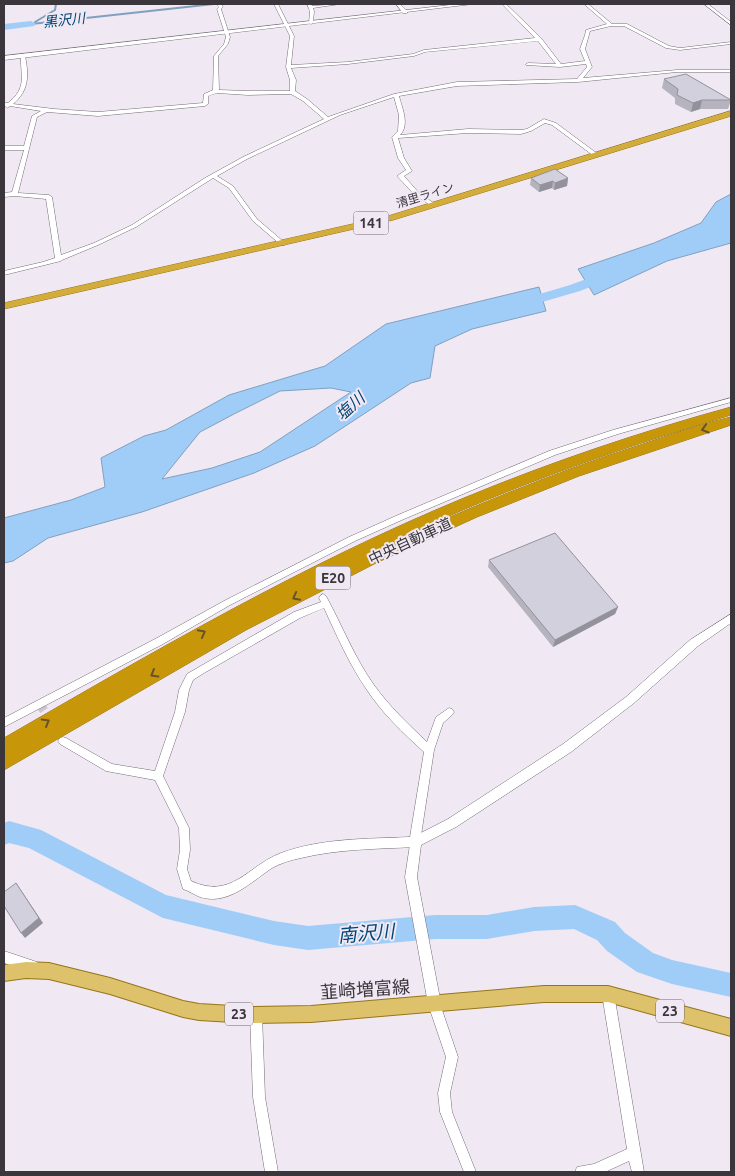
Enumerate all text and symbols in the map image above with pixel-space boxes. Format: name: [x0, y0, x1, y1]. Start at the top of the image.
water label: 黒沢川: [42, 10, 88, 30]
street label: 清里ライン: [394, 180, 456, 210]
road number: 141: [354, 212, 388, 234]
water label: 塩川: [332, 387, 369, 423]
one-way arrow: [702, 423, 710, 433]
street label: 中央自動車道: [366, 514, 454, 568]
road number: E20: [316, 566, 350, 590]
one-way arrow: [293, 591, 302, 601]
one-way arrow: [197, 629, 206, 639]
one-way arrow: [150, 668, 159, 678]
one-way arrow: [40, 718, 49, 728]
water label: 南沢川: [337, 919, 397, 946]
street label: 韮崎増富線: [319, 976, 411, 1002]
road number: 23: [656, 999, 684, 1022]
road number: 23: [225, 1002, 253, 1026]

